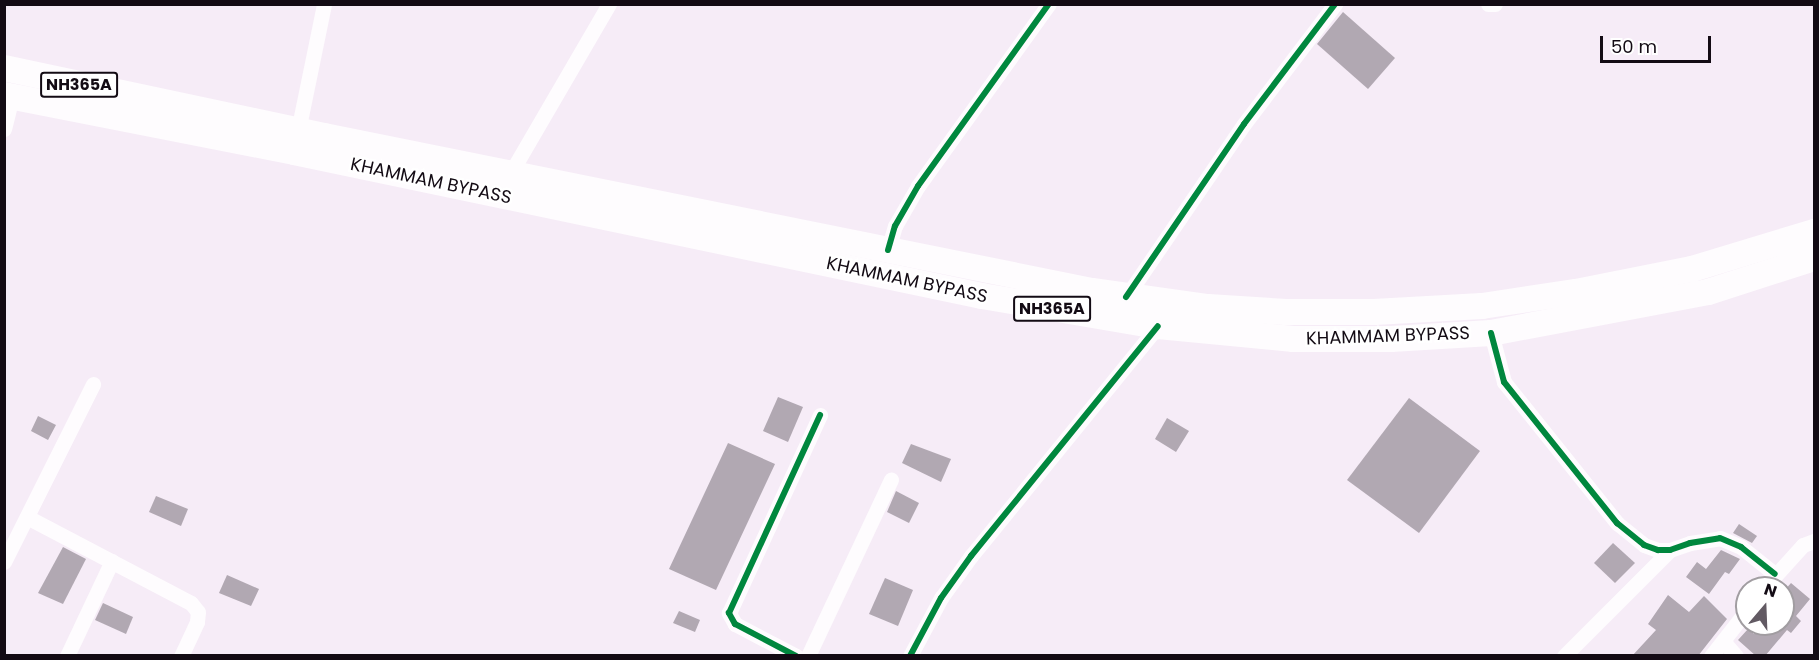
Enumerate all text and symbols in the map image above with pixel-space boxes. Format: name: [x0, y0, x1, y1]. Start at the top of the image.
scale bar: [1603, 24, 1714, 62]
text: 50 m: [1611, 34, 1657, 59]
road number: NH365A: [40, 72, 118, 98]
street label: KHAMMAM BYPASS: [349, 153, 513, 209]
street label: KHAMMAM BYPASS: [825, 252, 989, 308]
road number: NH365A: [1013, 296, 1091, 322]
street label: KHAMMAM BYPASS: [1306, 322, 1470, 350]
north arrow: [1735, 576, 1795, 636]
text: N: [1761, 578, 1780, 603]

